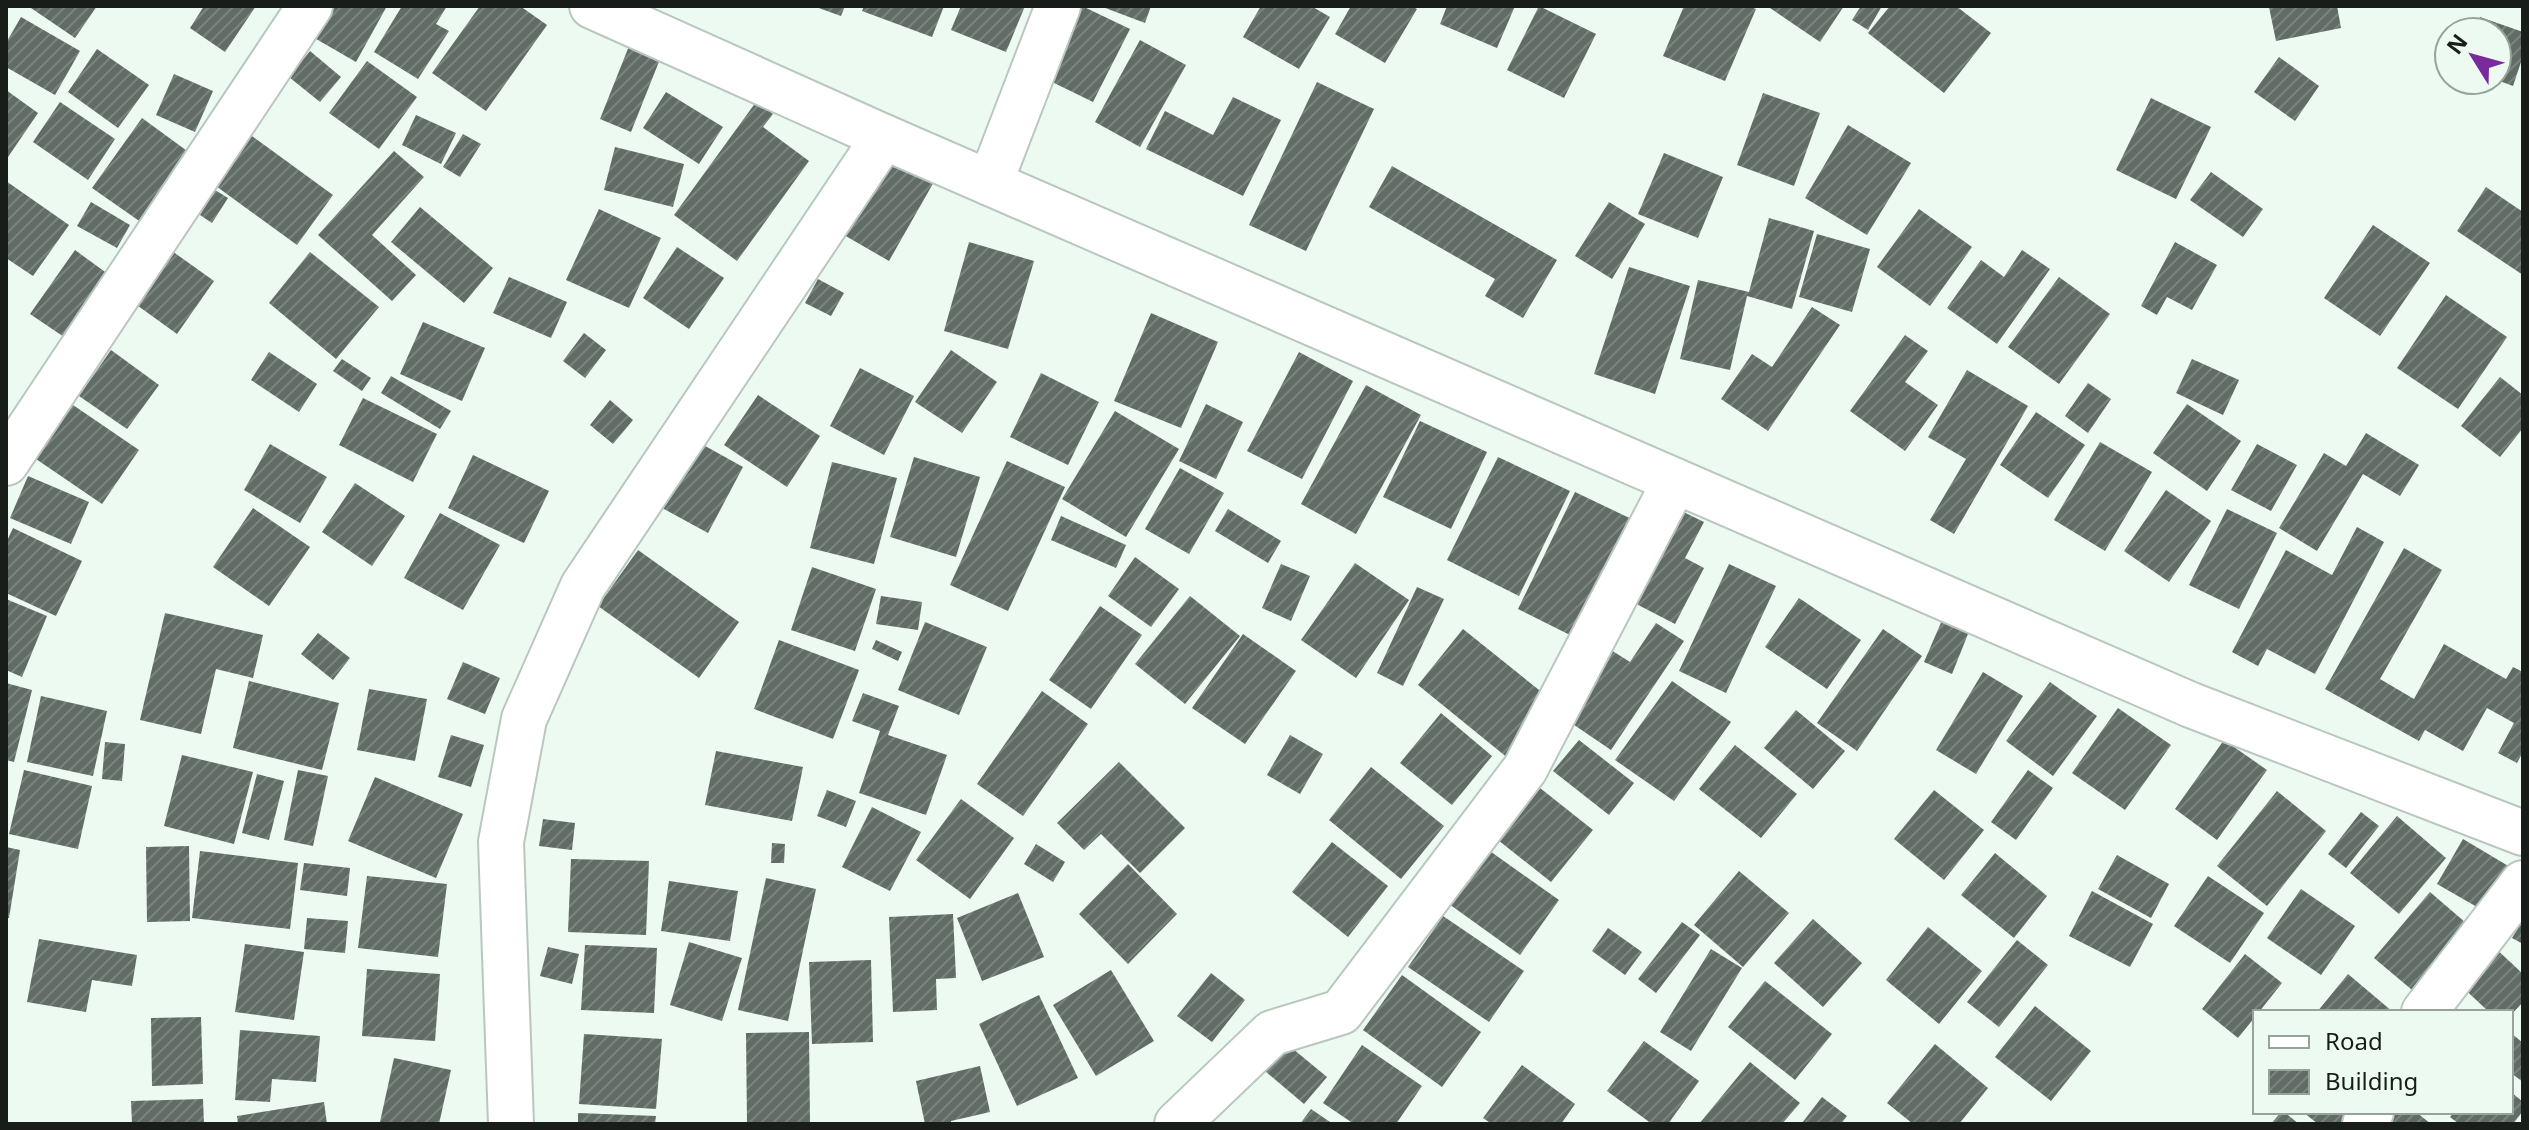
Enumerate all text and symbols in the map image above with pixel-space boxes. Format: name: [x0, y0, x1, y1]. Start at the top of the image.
north arrow: [2433, 16, 2513, 96]
text: N: [2439, 27, 2474, 60]
legend: [2253, 1010, 2513, 1114]
text: Road: [2325, 1024, 2383, 1057]
text: Building: [2325, 1064, 2418, 1097]

